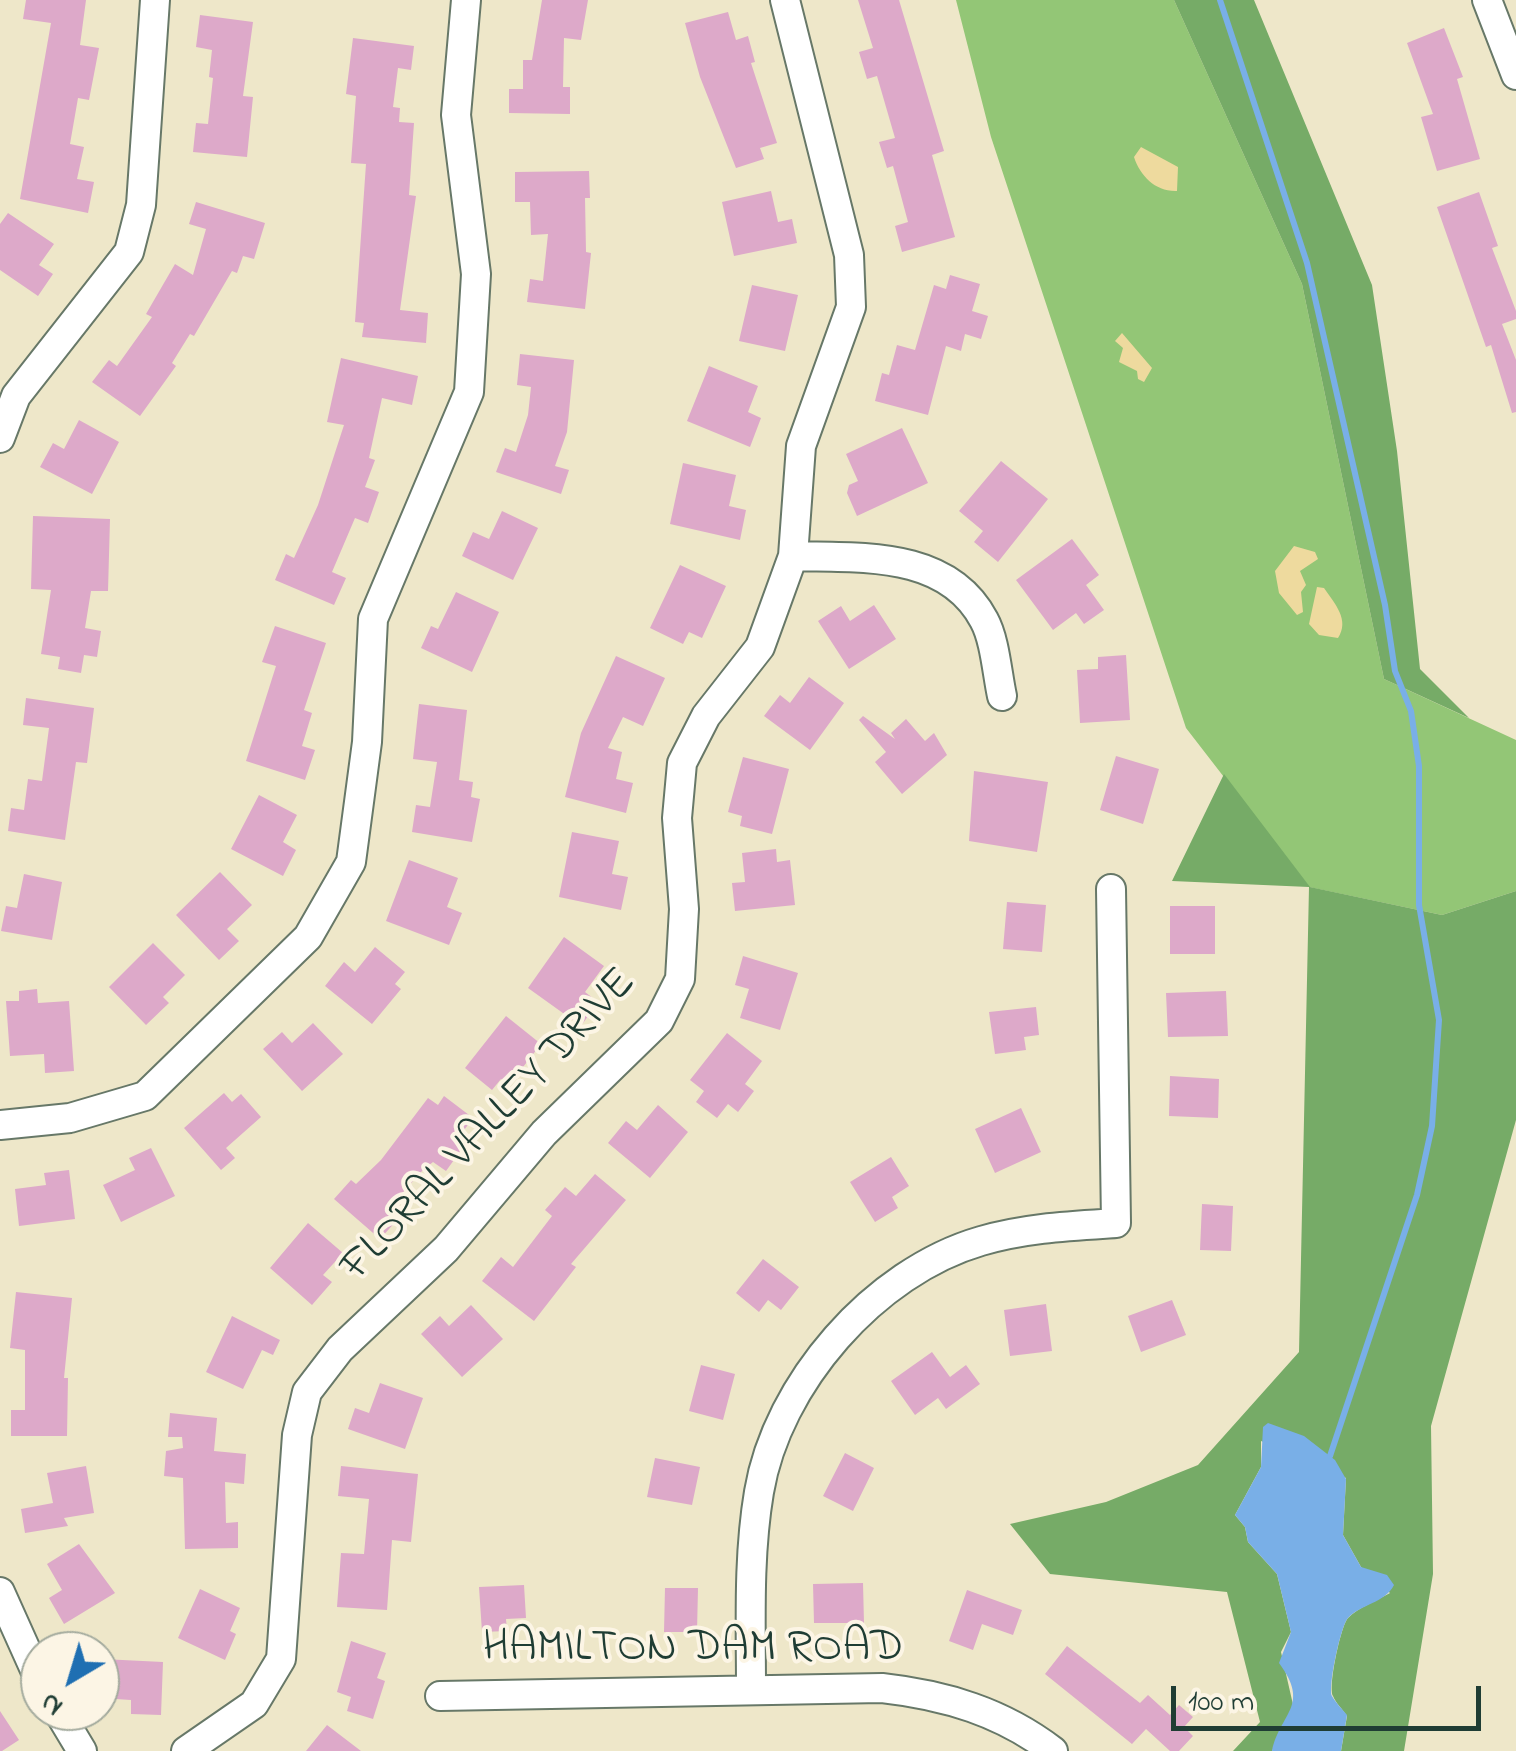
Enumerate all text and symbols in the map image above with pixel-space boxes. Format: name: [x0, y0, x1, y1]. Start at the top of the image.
street label: FLORAL VALLEY DRIVE: [332, 959, 650, 1295]
street label: HAMILTON DAM ROAD: [483, 1625, 903, 1679]
north arrow: [20, 1631, 120, 1731]
scale bar: [1176, 1666, 1486, 1728]
text: N: [32, 1681, 73, 1725]
text: 100 m: [1188, 1681, 1254, 1725]

